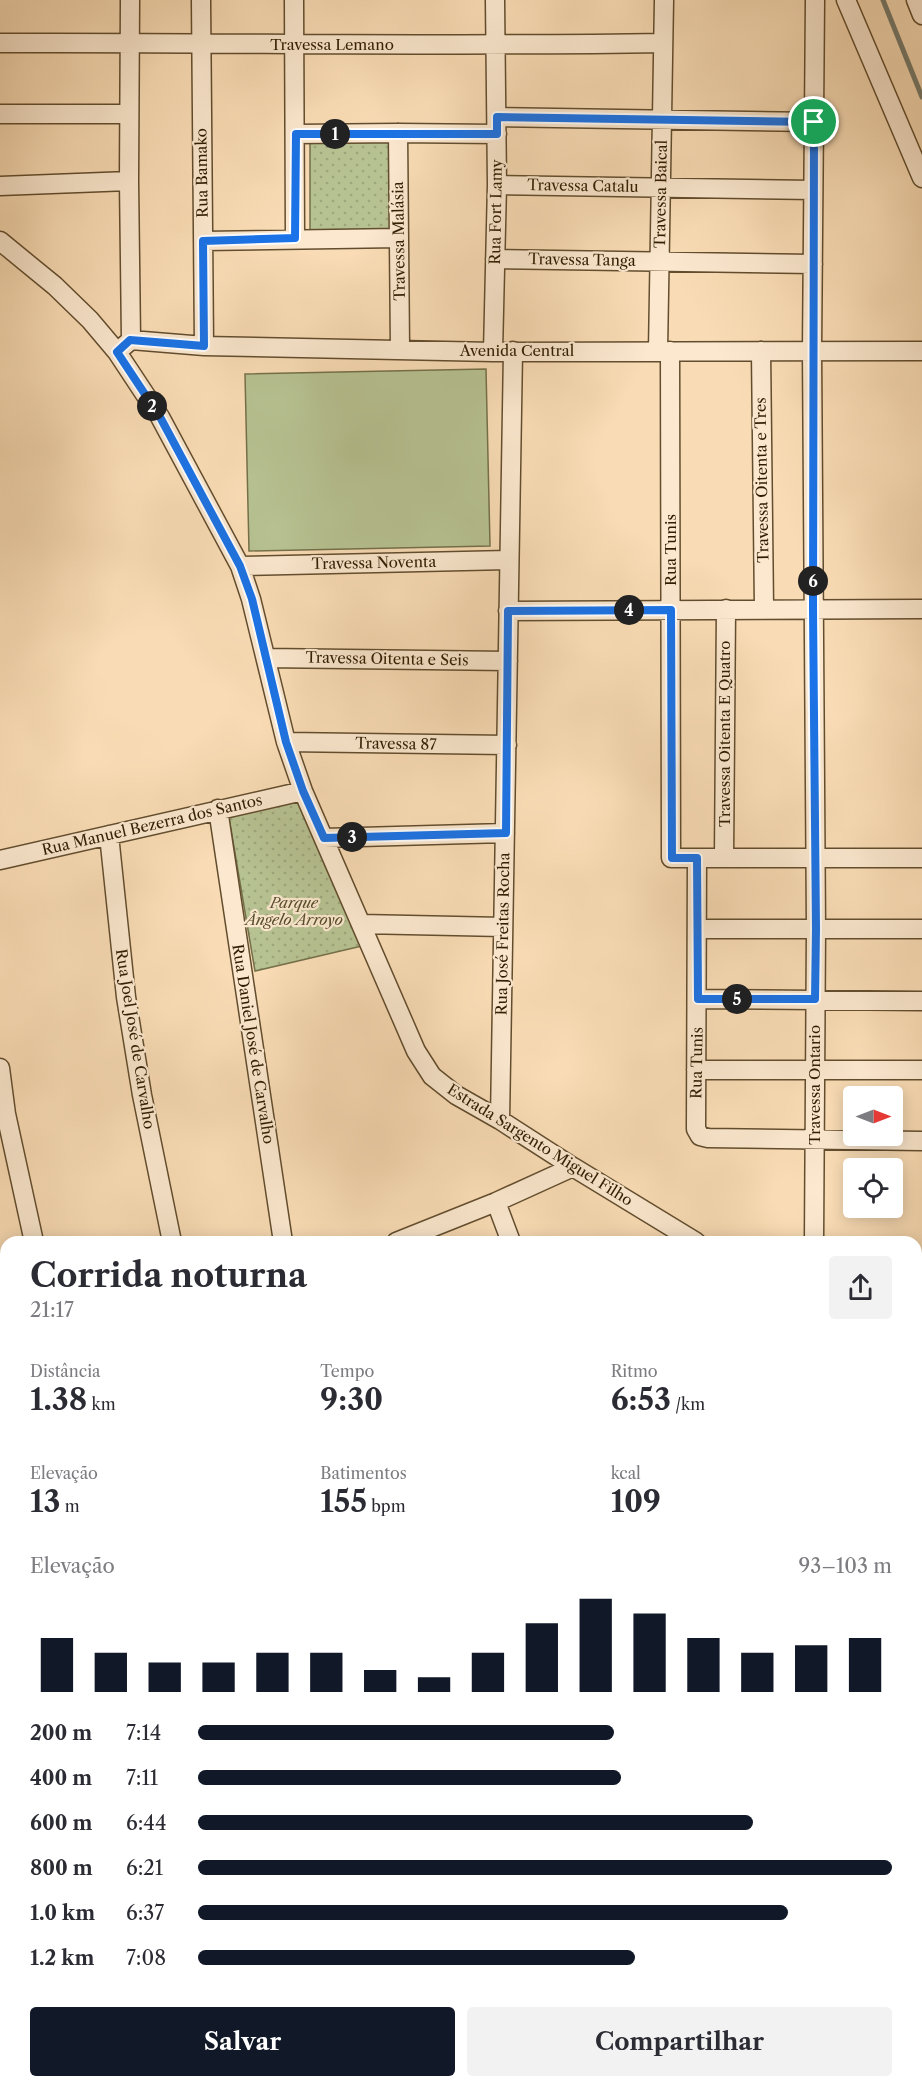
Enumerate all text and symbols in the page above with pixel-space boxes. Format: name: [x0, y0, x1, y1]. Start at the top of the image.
street label: Travessa Lemano: [270, 35, 394, 54]
pin: [788, 96, 839, 147]
icon: arrive: [797, 105, 830, 138]
pin: 1: [320, 119, 350, 149]
text: 1: [331, 124, 339, 144]
street label: Rua Bamako: [191, 128, 212, 218]
street label: Travessa Baical: [650, 139, 671, 248]
street label: Rua Fort Lamy: [485, 158, 506, 265]
street label: Travessa Catalu: [527, 175, 639, 196]
street label: Travessa Malásia: [388, 181, 409, 301]
street label: Travessa Tanga: [528, 249, 636, 270]
street label: Avenida Central: [459, 341, 575, 360]
pin: 2: [137, 391, 167, 421]
text: 2: [147, 396, 157, 416]
street label: Travessa Oitenta e Tres: [751, 397, 772, 563]
street label: Rua Tunis: [661, 514, 680, 586]
street label: Travessa Noventa: [312, 552, 436, 573]
pin: 6: [798, 566, 828, 596]
text: 6: [808, 571, 818, 591]
pin: 4: [614, 595, 644, 625]
text: 4: [624, 600, 634, 620]
street label: Travessa Oitenta E Quatro: [715, 641, 734, 827]
street label: Travessa Oitenta e Seis: [305, 648, 469, 669]
street label: Travessa 87: [355, 733, 437, 754]
street label: Rua Manuel Bezerra dos Santos: [40, 790, 264, 859]
pin: 3: [337, 822, 367, 852]
text: 3: [347, 827, 357, 847]
street label: Rua José Freitas Rocha: [492, 852, 513, 1016]
park label: Parque Ângelo Arroyo: [243, 893, 343, 929]
street label: Rua Daniel José de Carvalho: [228, 943, 279, 1145]
street label: Rua Joel José de Carvalho: [112, 947, 159, 1130]
pin: 5: [722, 984, 752, 1014]
text: 5: [733, 989, 741, 1009]
street label: Travessa Ontario: [805, 1025, 824, 1145]
street label: Rua Tunis: [686, 1027, 707, 1099]
street label: Estrada Sargento Miguel Filho: [444, 1079, 637, 1210]
north arrow: [843, 1086, 903, 1146]
map controls: [843, 1086, 903, 1218]
button: locate: [843, 1158, 903, 1218]
text: Corrida noturna: [30, 1255, 307, 1296]
button: share: [829, 1256, 892, 1319]
text: 21:17: [30, 1298, 74, 1322]
text: Distância: [30, 1361, 101, 1381]
text: Tempo: [320, 1361, 374, 1381]
text: Ritmo: [611, 1361, 658, 1381]
text: 1.38: [30, 1381, 87, 1418]
text: 9:30: [320, 1381, 383, 1418]
text: 6:53: [611, 1381, 671, 1418]
text: km: [87, 1394, 116, 1414]
text: /km: [671, 1394, 705, 1414]
text: Elevação: [30, 1463, 98, 1483]
text: Batimentos: [320, 1463, 407, 1483]
text: kcal: [611, 1463, 641, 1483]
text: 13: [30, 1483, 60, 1520]
text: 155: [320, 1483, 367, 1520]
text: 109: [611, 1483, 661, 1520]
text: m: [60, 1496, 80, 1516]
text: bpm: [367, 1496, 406, 1516]
text: Elevação: [30, 1554, 115, 1578]
text: 93–103 m: [799, 1554, 892, 1578]
text: 200 m: [30, 1721, 92, 1745]
text: 7:14: [126, 1721, 161, 1745]
text: 400 m: [30, 1766, 92, 1790]
text: 7:11: [126, 1766, 158, 1790]
text: 600 m: [30, 1811, 92, 1835]
text: 6:44: [126, 1811, 166, 1835]
text: 800 m: [30, 1856, 93, 1880]
text: 6:21: [126, 1856, 163, 1880]
text: 1.0 km: [30, 1901, 95, 1925]
text: 6:37: [126, 1901, 164, 1925]
text: 1.2 km: [30, 1946, 94, 1970]
text: 7:08: [126, 1946, 166, 1970]
button: Salvar: [30, 2007, 455, 2076]
button: Compartilhar: [467, 2007, 892, 2076]

